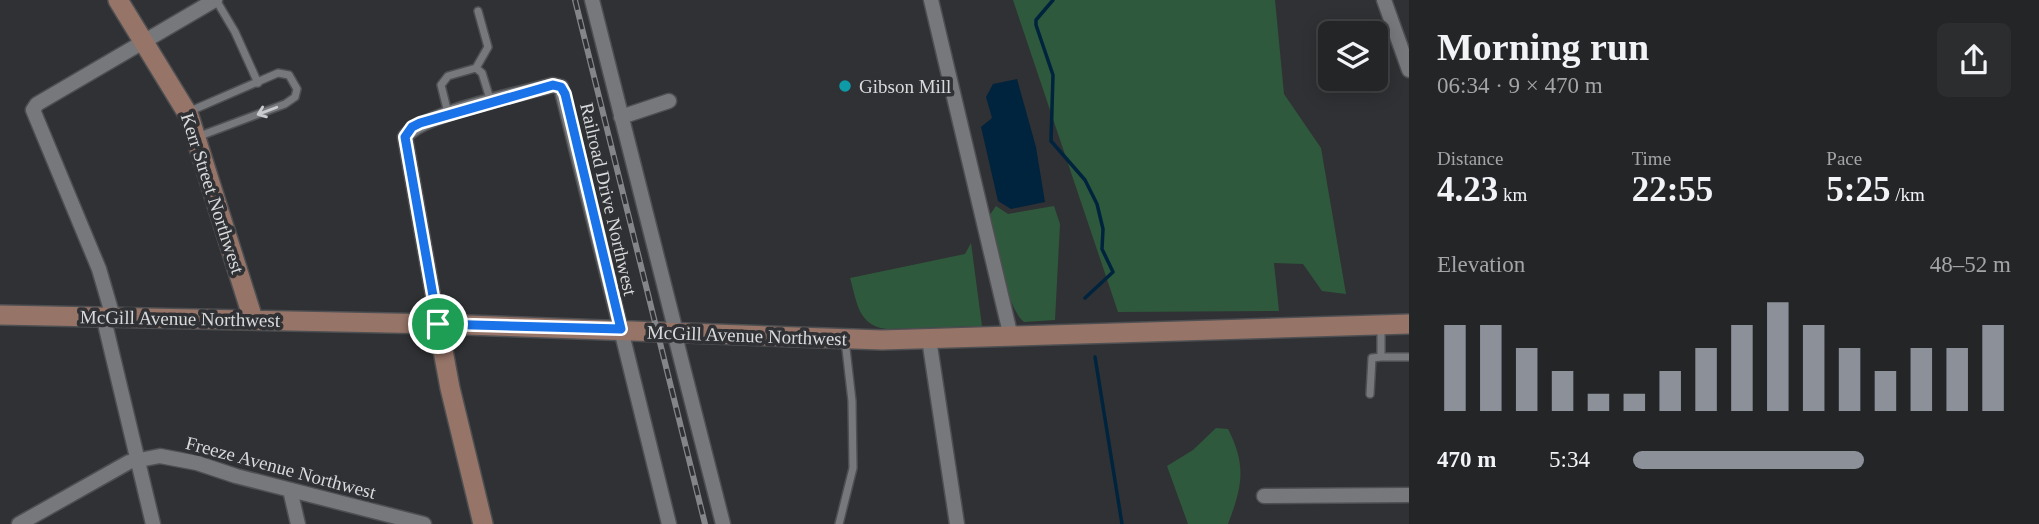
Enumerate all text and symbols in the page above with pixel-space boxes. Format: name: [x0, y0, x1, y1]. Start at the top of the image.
map controls: [1318, 21, 1388, 91]
button: layers: [1318, 21, 1388, 91]
button: share: [1937, 23, 2011, 97]
text: Morning run: [1437, 26, 1649, 68]
text: 06:34 · 9 × 470 m: [1437, 73, 1603, 98]
place label: Gibson Mill: [859, 76, 951, 97]
marker: Gibson Mill: [837, 78, 853, 94]
street label: Railroad Drive Northwest: [576, 101, 641, 298]
one-way arrow: [257, 105, 279, 118]
street label: Kerr Street Northwest: [177, 110, 249, 277]
text: Distance: [1437, 148, 1503, 169]
text: Time: [1632, 148, 1671, 169]
text: Pace: [1826, 148, 1862, 169]
text: 4.23: [1437, 170, 1498, 209]
text: 22:55: [1632, 170, 1713, 209]
text: 5:25: [1826, 170, 1890, 209]
text: km: [1498, 184, 1527, 205]
text: /km: [1890, 184, 1925, 205]
text: Elevation: [1437, 252, 1525, 277]
text: 48–52 m: [1930, 252, 2011, 277]
pin: [408, 294, 468, 354]
icon: arrive: [419, 305, 457, 343]
street label: McGill Avenue Northwest: [80, 306, 281, 331]
street label: McGill Avenue Northwest: [647, 322, 848, 350]
street label: Freeze Avenue Northwest: [184, 432, 379, 503]
text: 470 m: [1437, 447, 1496, 472]
text: 5:34: [1549, 447, 1590, 472]

